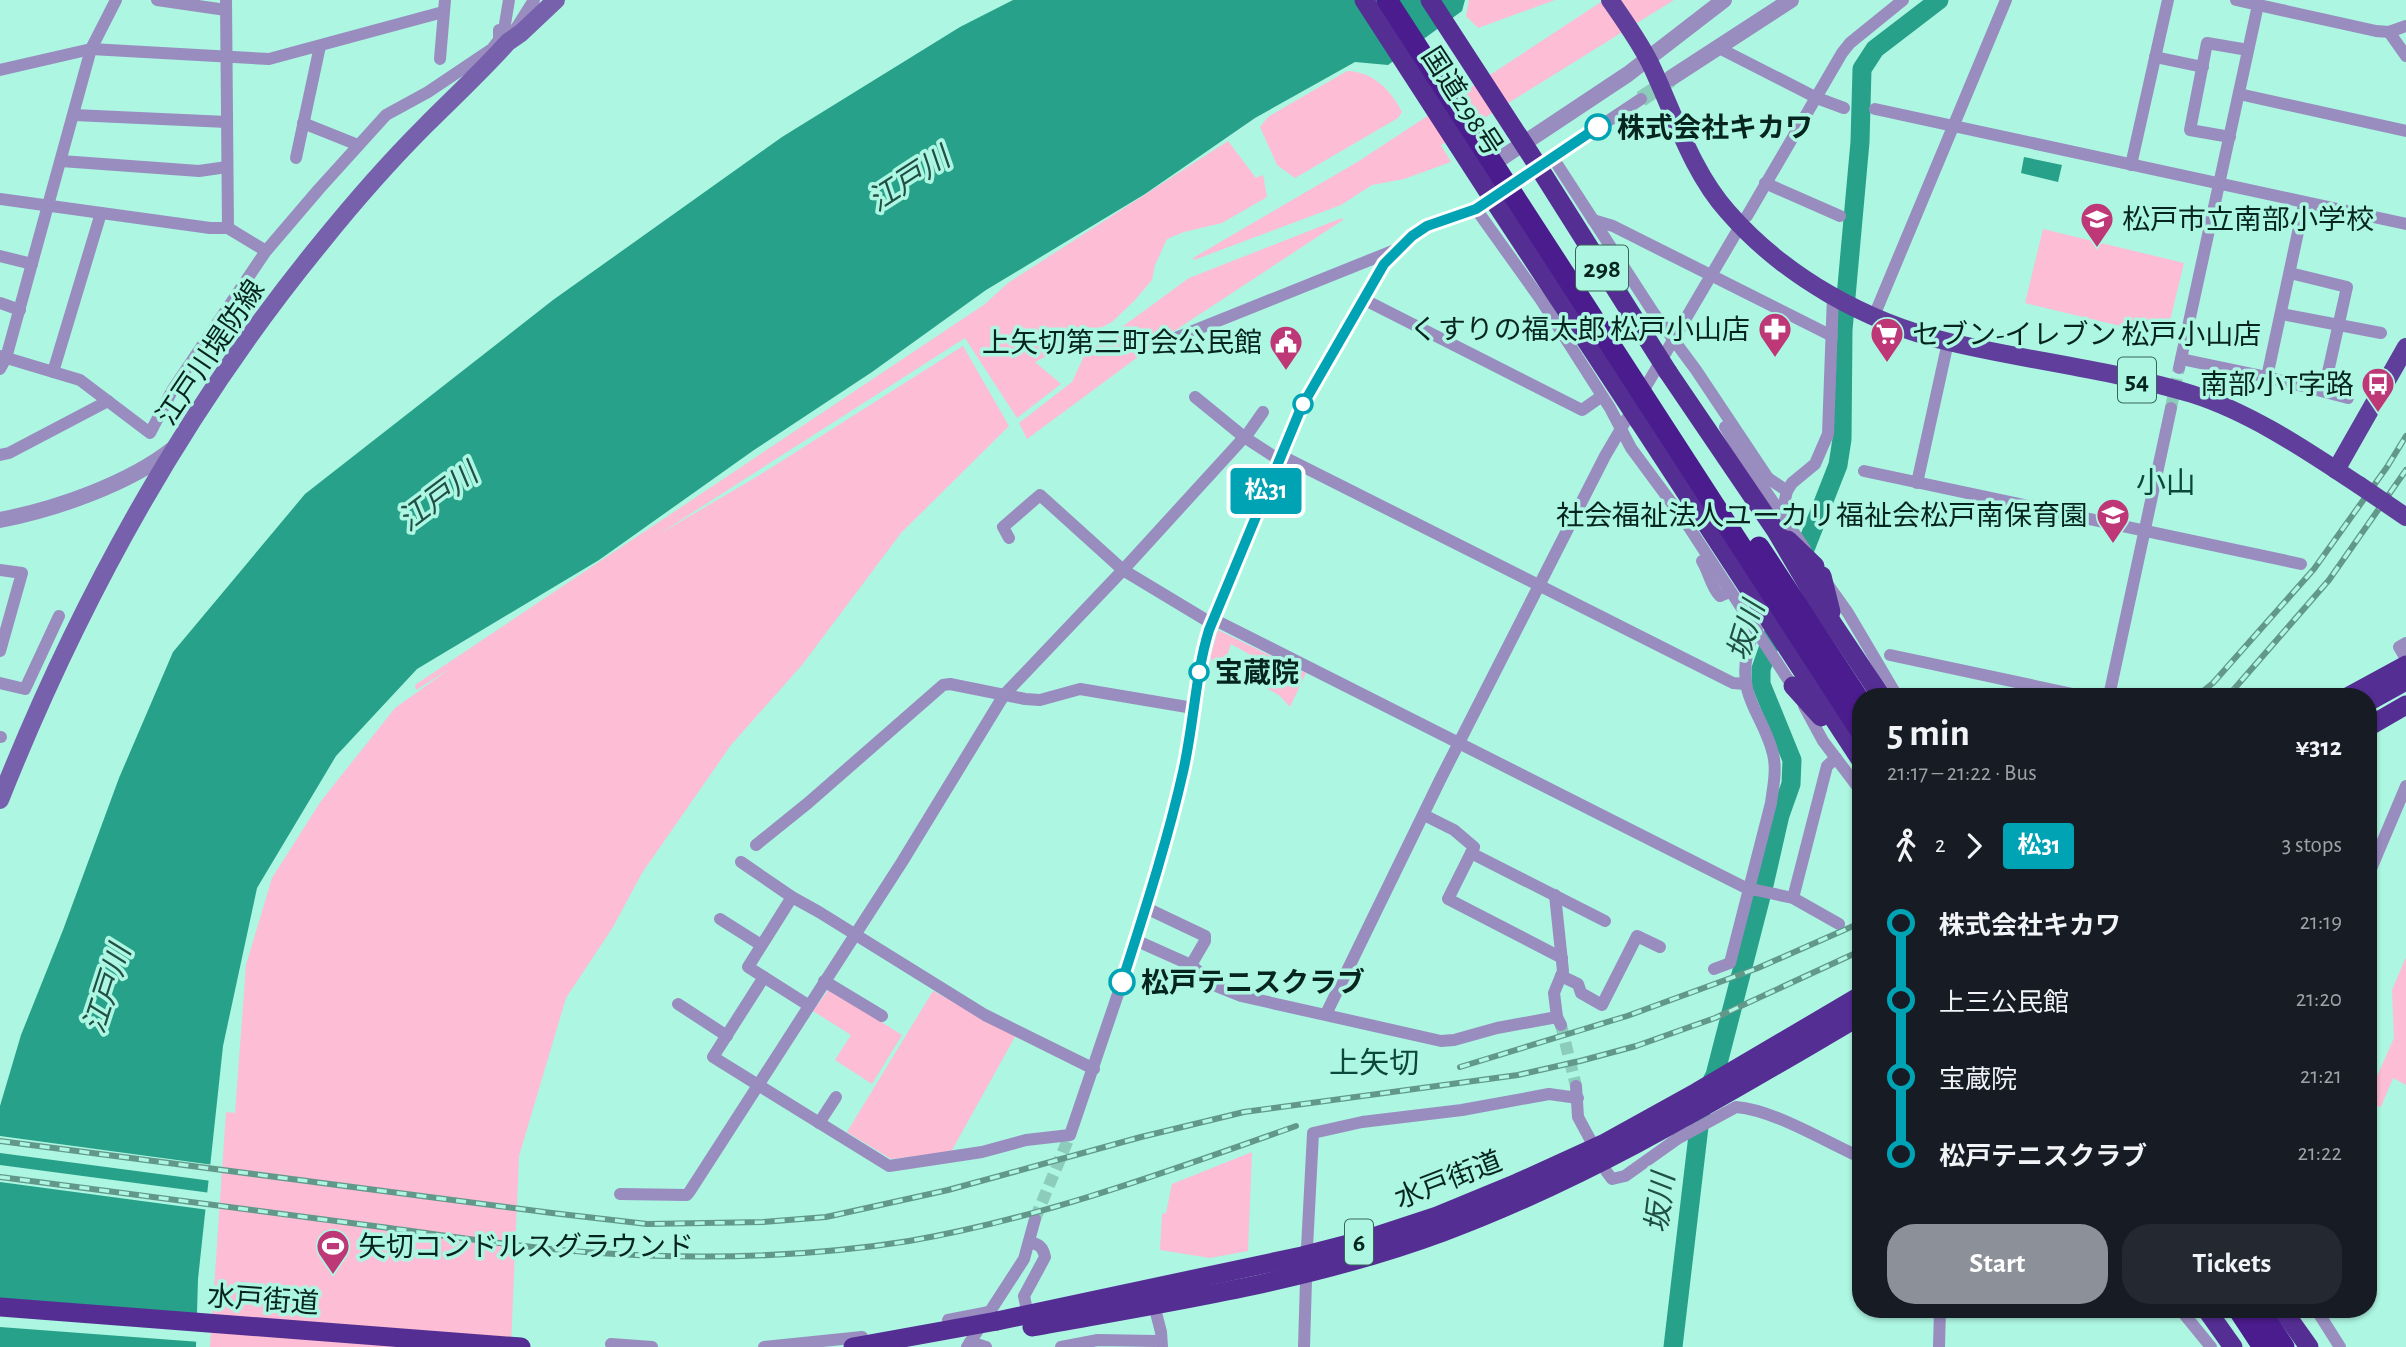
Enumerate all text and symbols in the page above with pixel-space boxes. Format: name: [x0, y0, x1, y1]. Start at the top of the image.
street label: 国道298号: [1416, 42, 1508, 161]
place label: 株式会社キカワ: [1617, 113, 1813, 143]
marker: 株式会社キカワ: [1585, 114, 1611, 140]
water label: 江戸川: [863, 140, 958, 217]
school or university icon: 松戸市立南部小学校: [2078, 200, 2116, 249]
place label: 松戸市立南部小学校: [2122, 205, 2374, 235]
road number: 298: [1576, 246, 1628, 290]
street label: 江戸川堤防線: [151, 275, 270, 431]
pharmacy icon: くすりの福太郎 松戸小山店: [1756, 310, 1794, 359]
place label: くすりの福太郎 松戸小山店: [1409, 315, 1750, 345]
supermarket icon: セブン-イレブン 松戸小山店: [1868, 315, 1906, 364]
place label: セブン-イレブン 松戸小山店: [1912, 320, 2261, 350]
public building icon: 上矢切第三町会公民館: [1267, 323, 1305, 372]
place label: 上矢切第三町会公民館: [982, 328, 1262, 358]
road number: 54: [2118, 358, 2156, 402]
bus stop icon: 南部小T字路: [2359, 365, 2397, 414]
place label: 南部小T字路: [2200, 370, 2354, 400]
unlabelled marker: [1293, 394, 1313, 414]
water label: 江戸川: [393, 456, 486, 537]
district label: 小山: [2136, 467, 2196, 499]
line badge: 松31: [1226, 468, 1306, 514]
text: 松31: [1245, 479, 1287, 503]
school or university icon: 社会福祉法人ユーカリ福祉会松戸南保育園: [2094, 496, 2132, 545]
place label: 社会福祉法人ユーカリ福祉会松戸南保育園: [1556, 501, 2088, 531]
water label: 坂川: [1722, 595, 1771, 664]
place label: 宝蔵院: [1215, 658, 1299, 688]
marker: 宝蔵院: [1189, 662, 1209, 682]
text: 5 min: [1887, 715, 1970, 753]
text: ¥312: [2296, 734, 2342, 760]
text: 21:17 – 21:22 · Bus: [1887, 762, 2037, 785]
icon: walk: [1887, 827, 1925, 865]
icon: forward: [1955, 827, 1993, 865]
text: 2: [1935, 834, 1945, 857]
text: 松31: [2017, 834, 2060, 858]
text: 3 stops: [2282, 834, 2342, 857]
text: 21:19: [2300, 911, 2342, 934]
text: 株式会社キカワ: [1939, 913, 2121, 939]
water label: 江戸川: [79, 939, 137, 1037]
place label: 松戸テニスクラブ: [1141, 967, 1365, 998]
marker: 松戸テニスクラブ: [1109, 969, 1135, 995]
text: 21:20: [2296, 988, 2342, 1011]
text: 上三公民館: [1939, 990, 2069, 1016]
district label: 上矢切: [1329, 1047, 1419, 1079]
text: 21:21: [2300, 1065, 2342, 1088]
text: 宝蔵院: [1939, 1067, 2017, 1093]
text: 21:22: [2297, 1142, 2342, 1165]
text: 松戸テニスクラブ: [1939, 1144, 2147, 1170]
street label: 水戸街道: [1391, 1146, 1506, 1214]
water label: 坂川: [1640, 1168, 1680, 1235]
road number: 6: [1345, 1219, 1373, 1264]
button: Start: [1887, 1224, 2108, 1304]
button: Tickets: [2122, 1224, 2342, 1304]
sports icon: 矢切コンドルスグラウンド: [314, 1227, 352, 1276]
place label: 矢切コンドルスグラウンド: [358, 1232, 694, 1262]
street label: 水戸街道: [206, 1281, 320, 1319]

